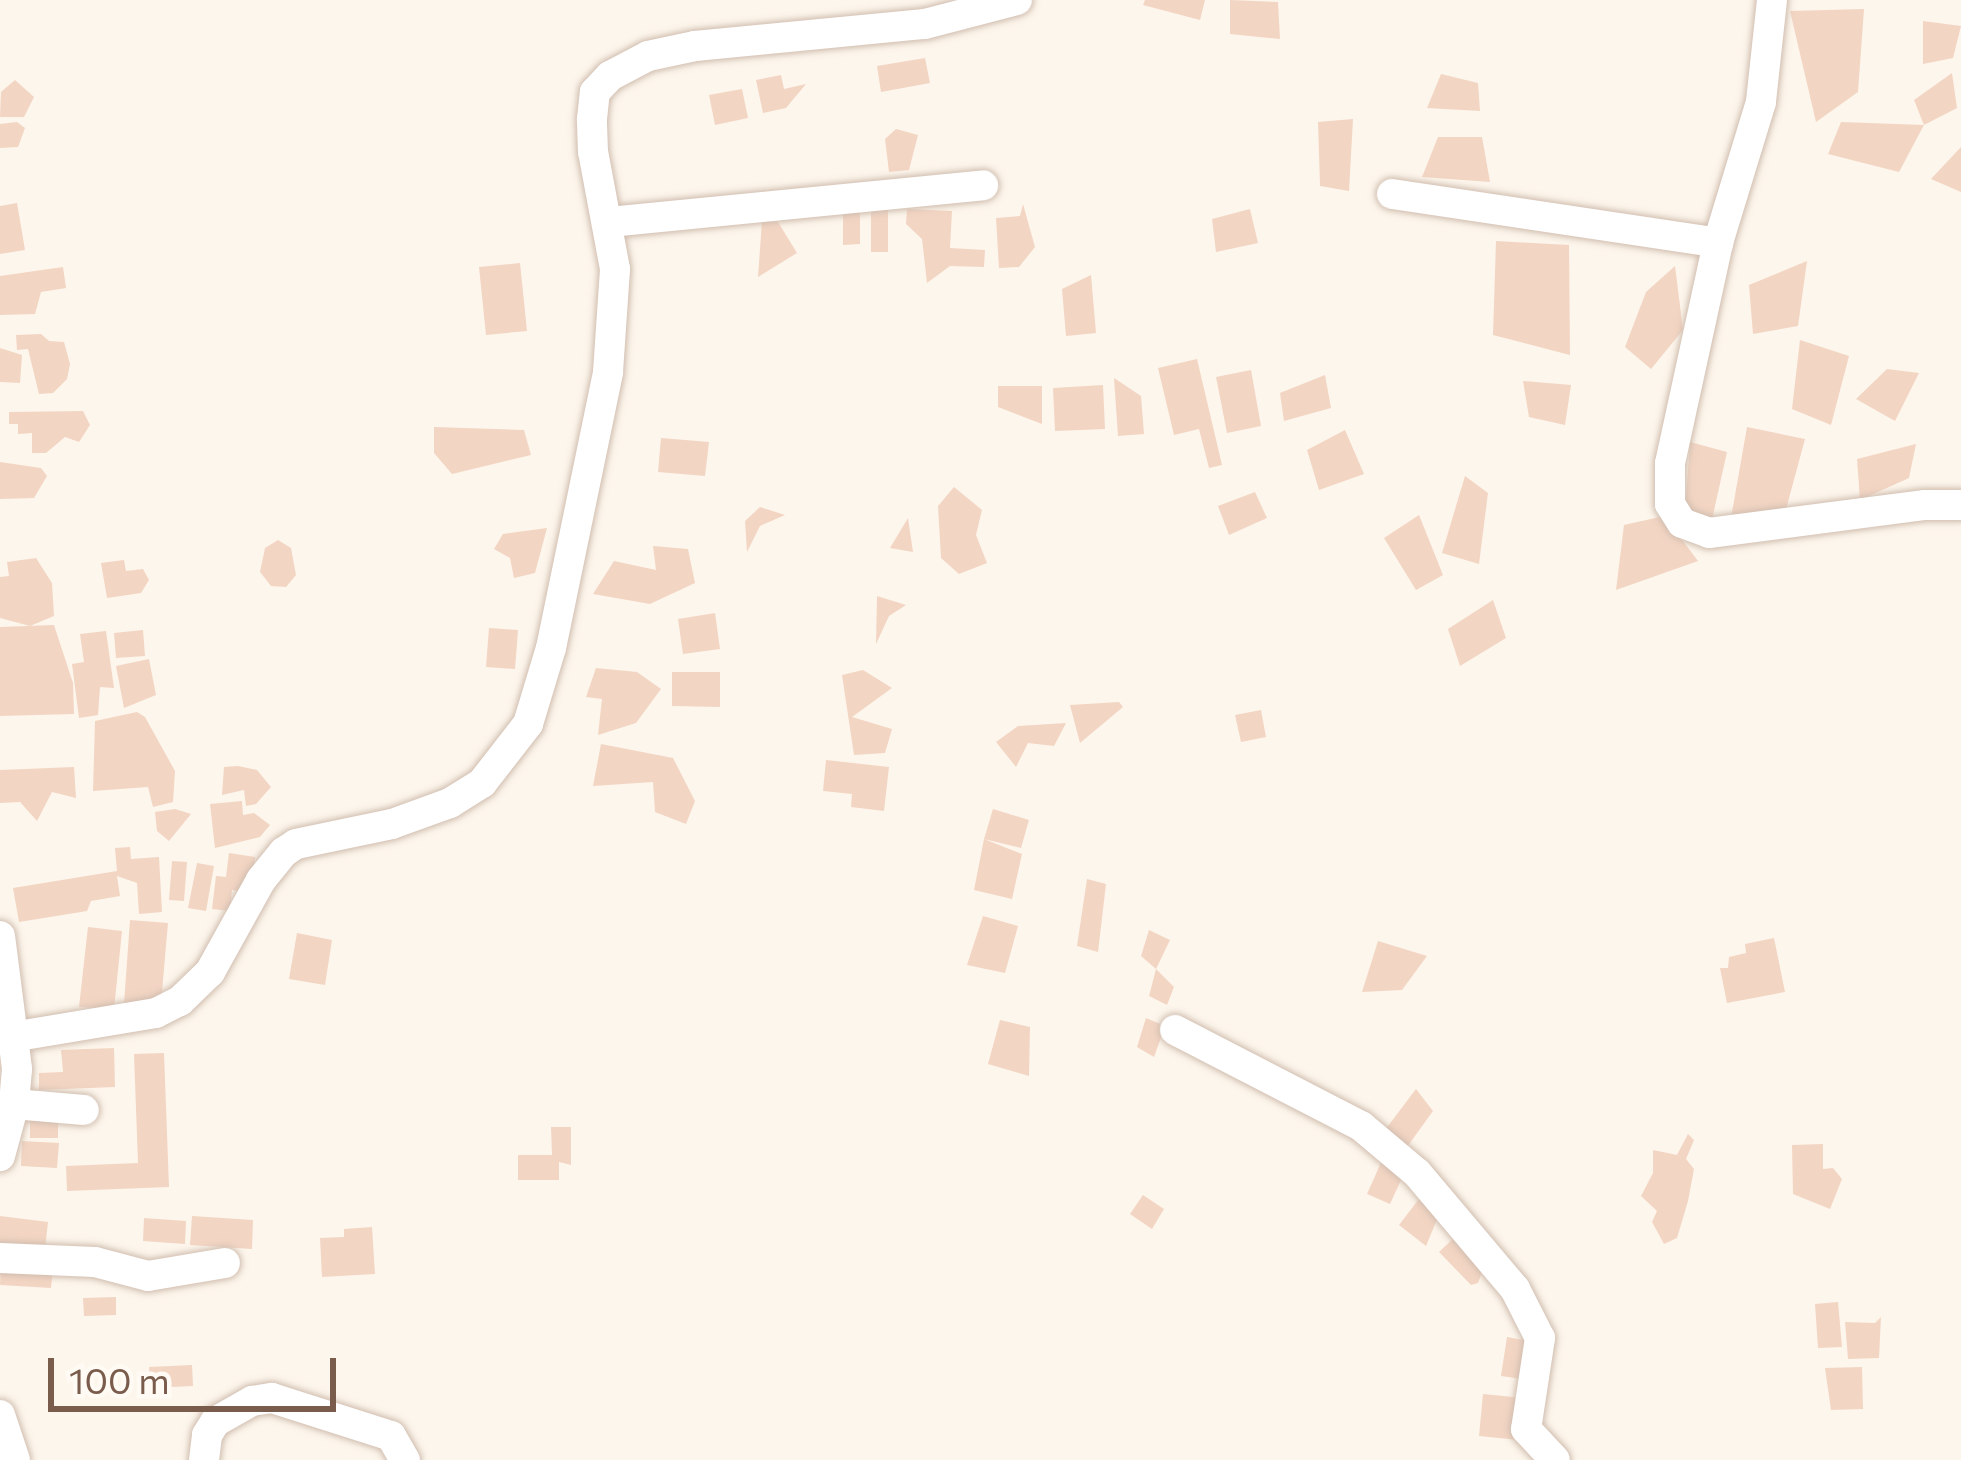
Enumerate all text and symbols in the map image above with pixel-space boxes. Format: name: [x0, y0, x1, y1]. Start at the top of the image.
scale bar: [54, 1334, 342, 1408]
text: 100 m: [69, 1357, 170, 1401]

